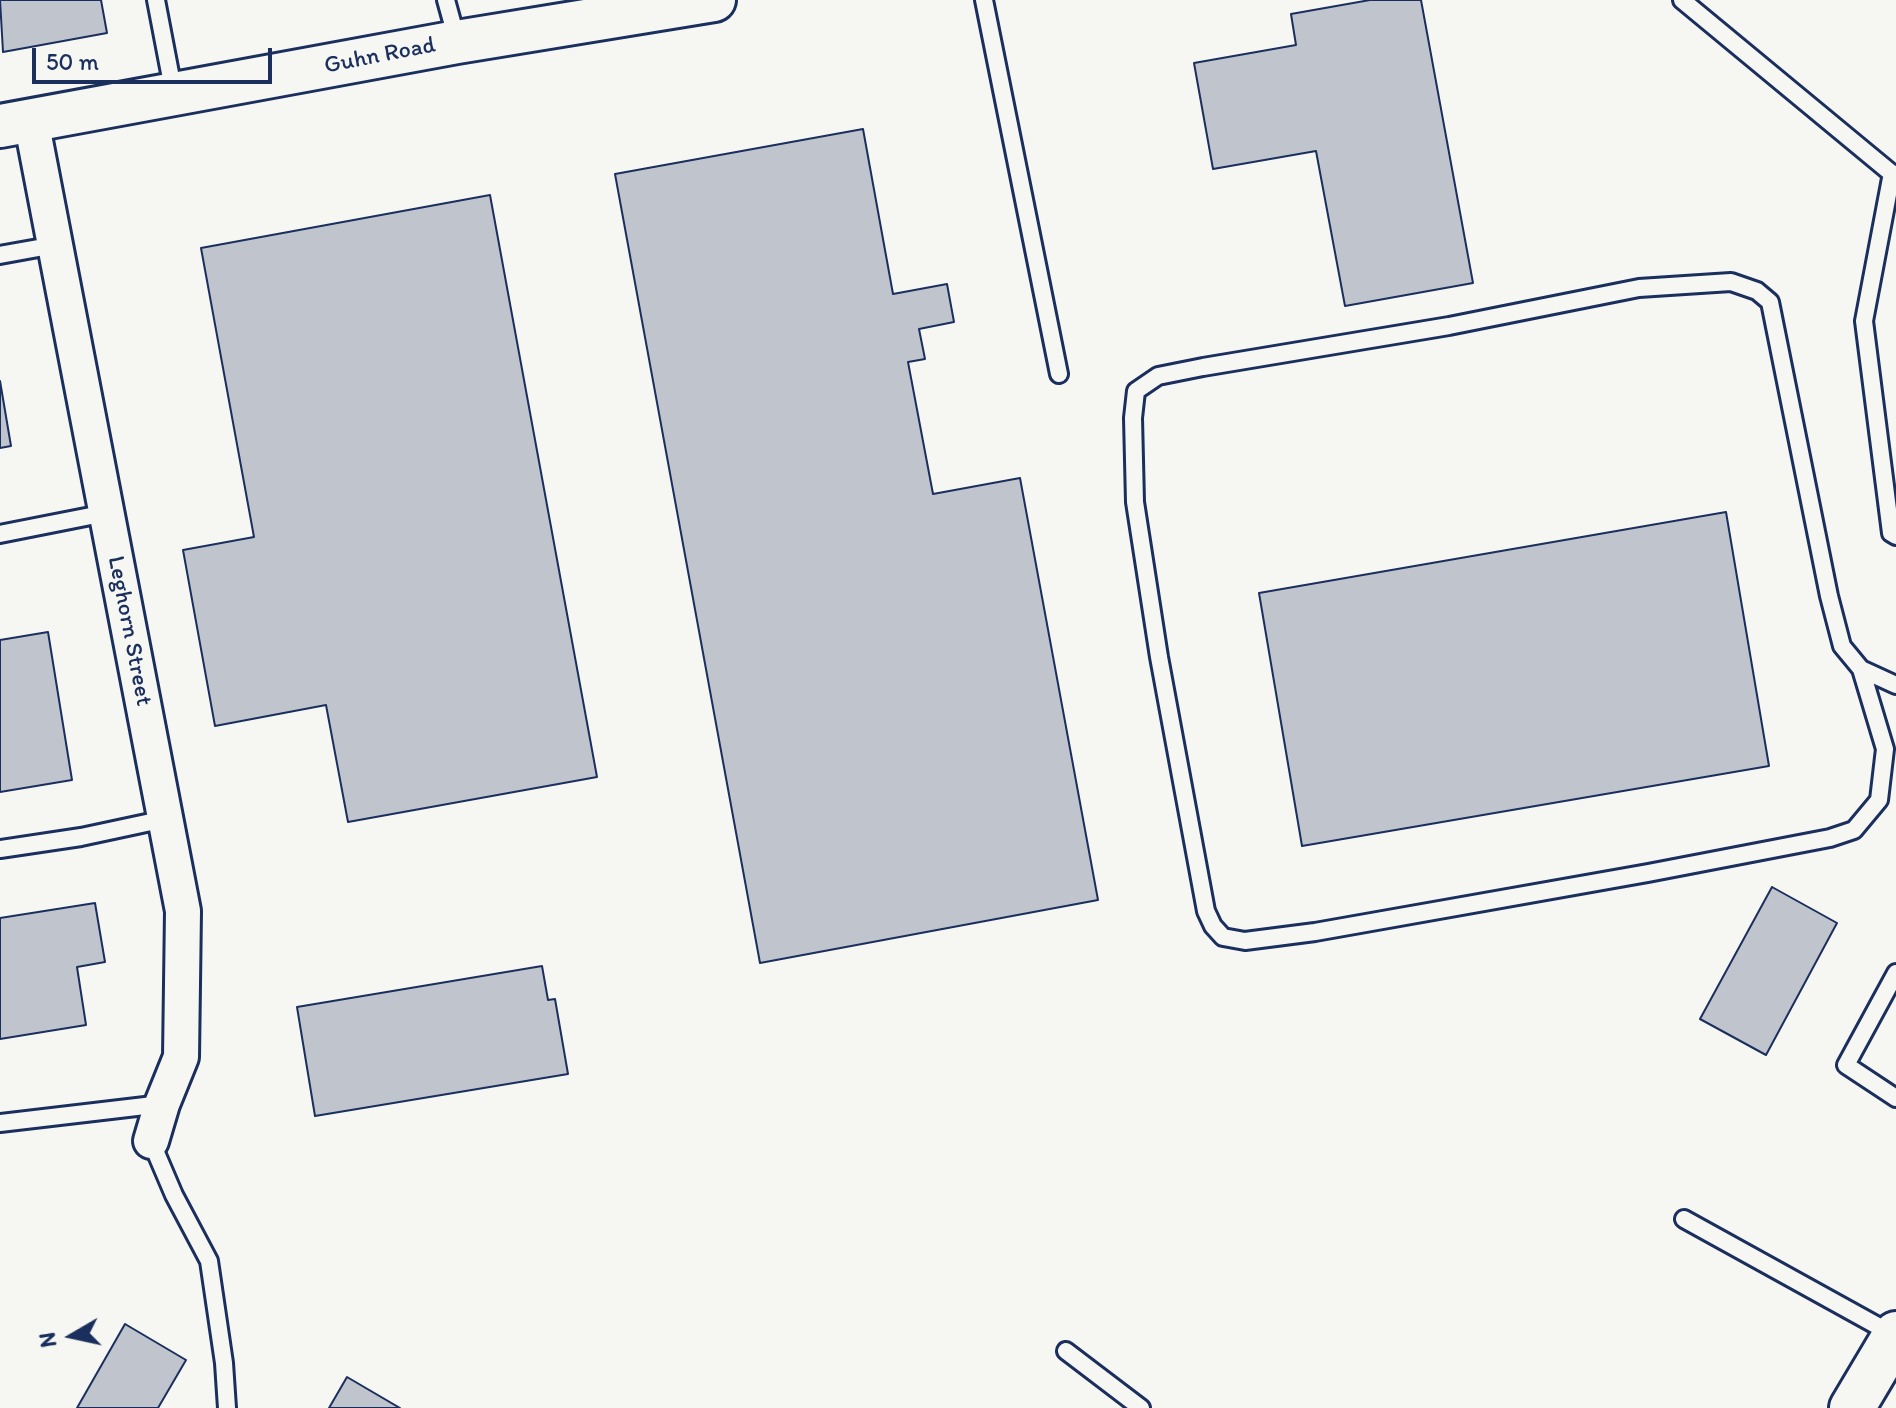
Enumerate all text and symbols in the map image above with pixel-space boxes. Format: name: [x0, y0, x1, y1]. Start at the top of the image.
street label: Guhn Road: [322, 31, 438, 81]
scale bar: [36, 32, 276, 82]
text: 50 m: [46, 47, 99, 76]
street label: Leghorn Street: [100, 554, 158, 708]
north arrow: [32, 1296, 112, 1376]
text: N: [33, 1330, 62, 1349]

